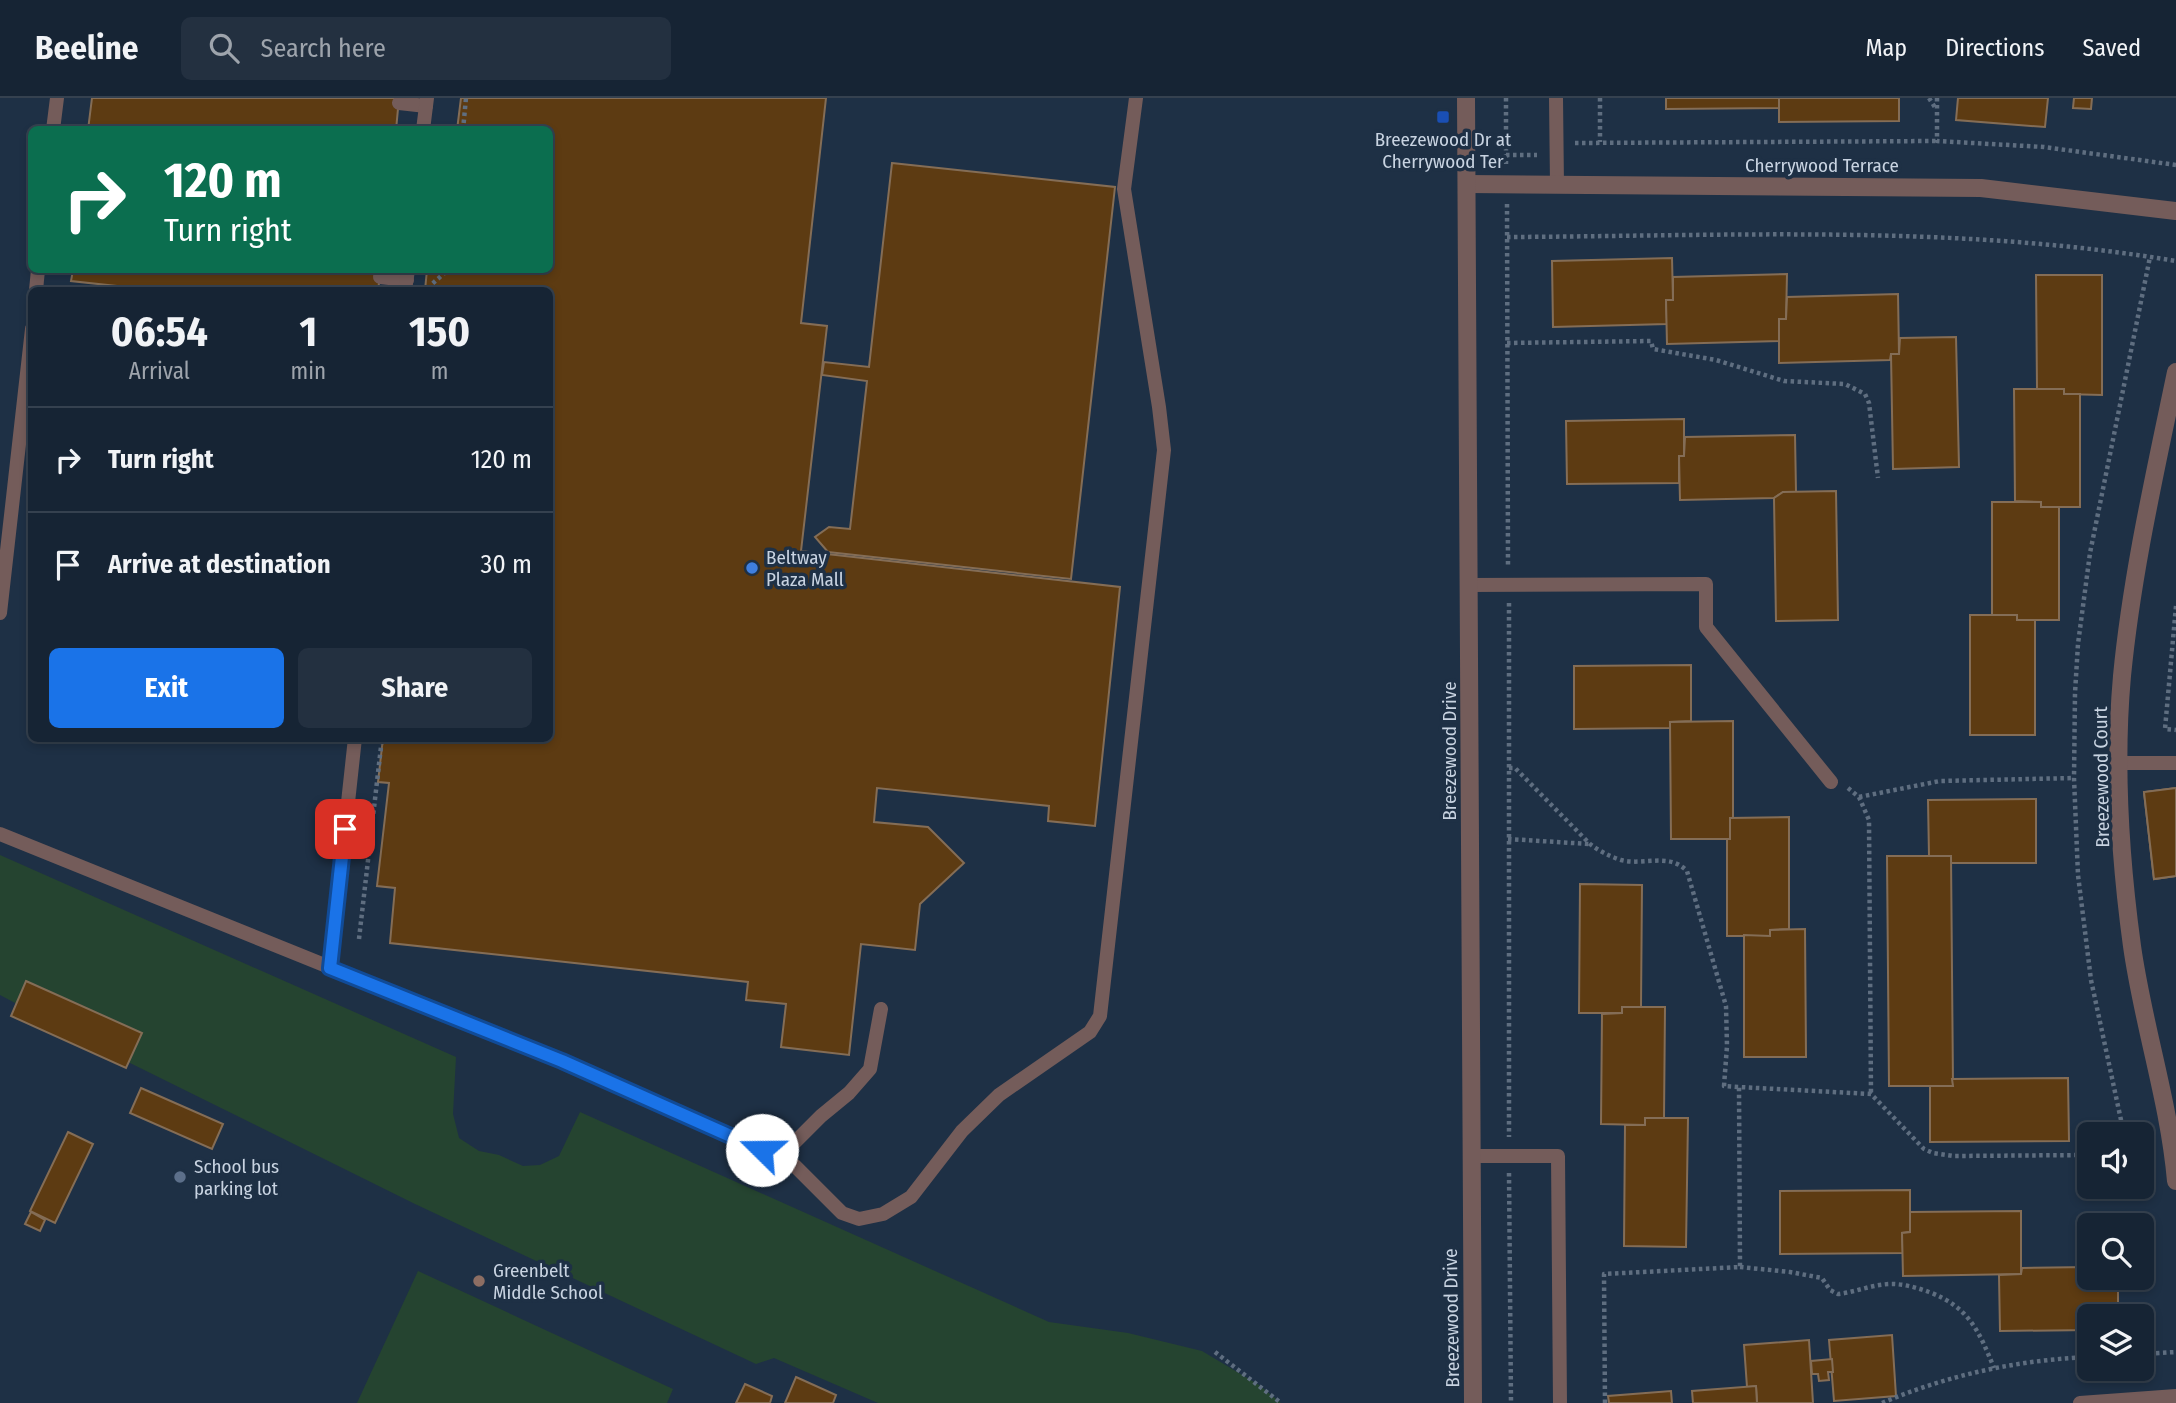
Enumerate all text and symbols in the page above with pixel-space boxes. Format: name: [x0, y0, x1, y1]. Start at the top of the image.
search box: [181, 17, 671, 80]
text: Beeline: [35, 28, 139, 68]
icon: search: [205, 29, 243, 67]
text: Search here: [261, 33, 386, 64]
text: Map: [1866, 34, 1907, 62]
text: Directions: [1945, 34, 2044, 62]
text: Saved: [2082, 34, 2141, 62]
marker: Breezewood Dr at Cherrywood Ter: [1435, 109, 1451, 125]
place label: Breezewood Dr at Cherrywood Ter: [1375, 128, 1512, 173]
text: 120 m: [164, 151, 282, 210]
icon: right: [49, 154, 140, 245]
street label: Cherrywood Terrace: [1745, 154, 1899, 177]
text: Turn right: [164, 211, 291, 249]
text: 06:54: [111, 307, 208, 357]
text: 1: [299, 307, 317, 357]
text: 150: [409, 307, 470, 357]
text: Arrival: [129, 357, 190, 385]
text: min: [291, 357, 326, 385]
text: m: [431, 357, 448, 385]
icon: right: [49, 441, 87, 479]
text: Turn right: [108, 444, 214, 475]
text: 120 m: [471, 444, 532, 475]
icon: arrive: [49, 546, 87, 584]
place label: Beltway Plaza Mall: [766, 546, 844, 591]
text: Arrive at destination: [108, 549, 331, 580]
text: 30 m: [481, 549, 532, 580]
marker: Beltway Plaza Mall: [744, 560, 760, 576]
button: Exit: [49, 648, 284, 728]
button: Share: [298, 648, 532, 728]
street label: Breezewood Drive: [1438, 681, 1461, 821]
street label: Breezewood Court: [2089, 706, 2114, 848]
pin: [315, 799, 375, 859]
icon: arrive: [326, 810, 364, 848]
position arrow: [725, 1113, 799, 1187]
map controls: [2077, 1122, 2154, 1381]
button: sound: [2077, 1122, 2154, 1199]
place label: School bus parking lot: [194, 1155, 279, 1200]
marker: School bus parking lot: [172, 1169, 188, 1185]
button: search: [2077, 1213, 2154, 1290]
street label: Breezewood Drive: [1439, 1248, 1464, 1388]
place label: Greenbelt Middle School: [493, 1259, 603, 1304]
marker: Greenbelt Middle School: [471, 1273, 487, 1289]
button: layers: [2077, 1304, 2154, 1381]

